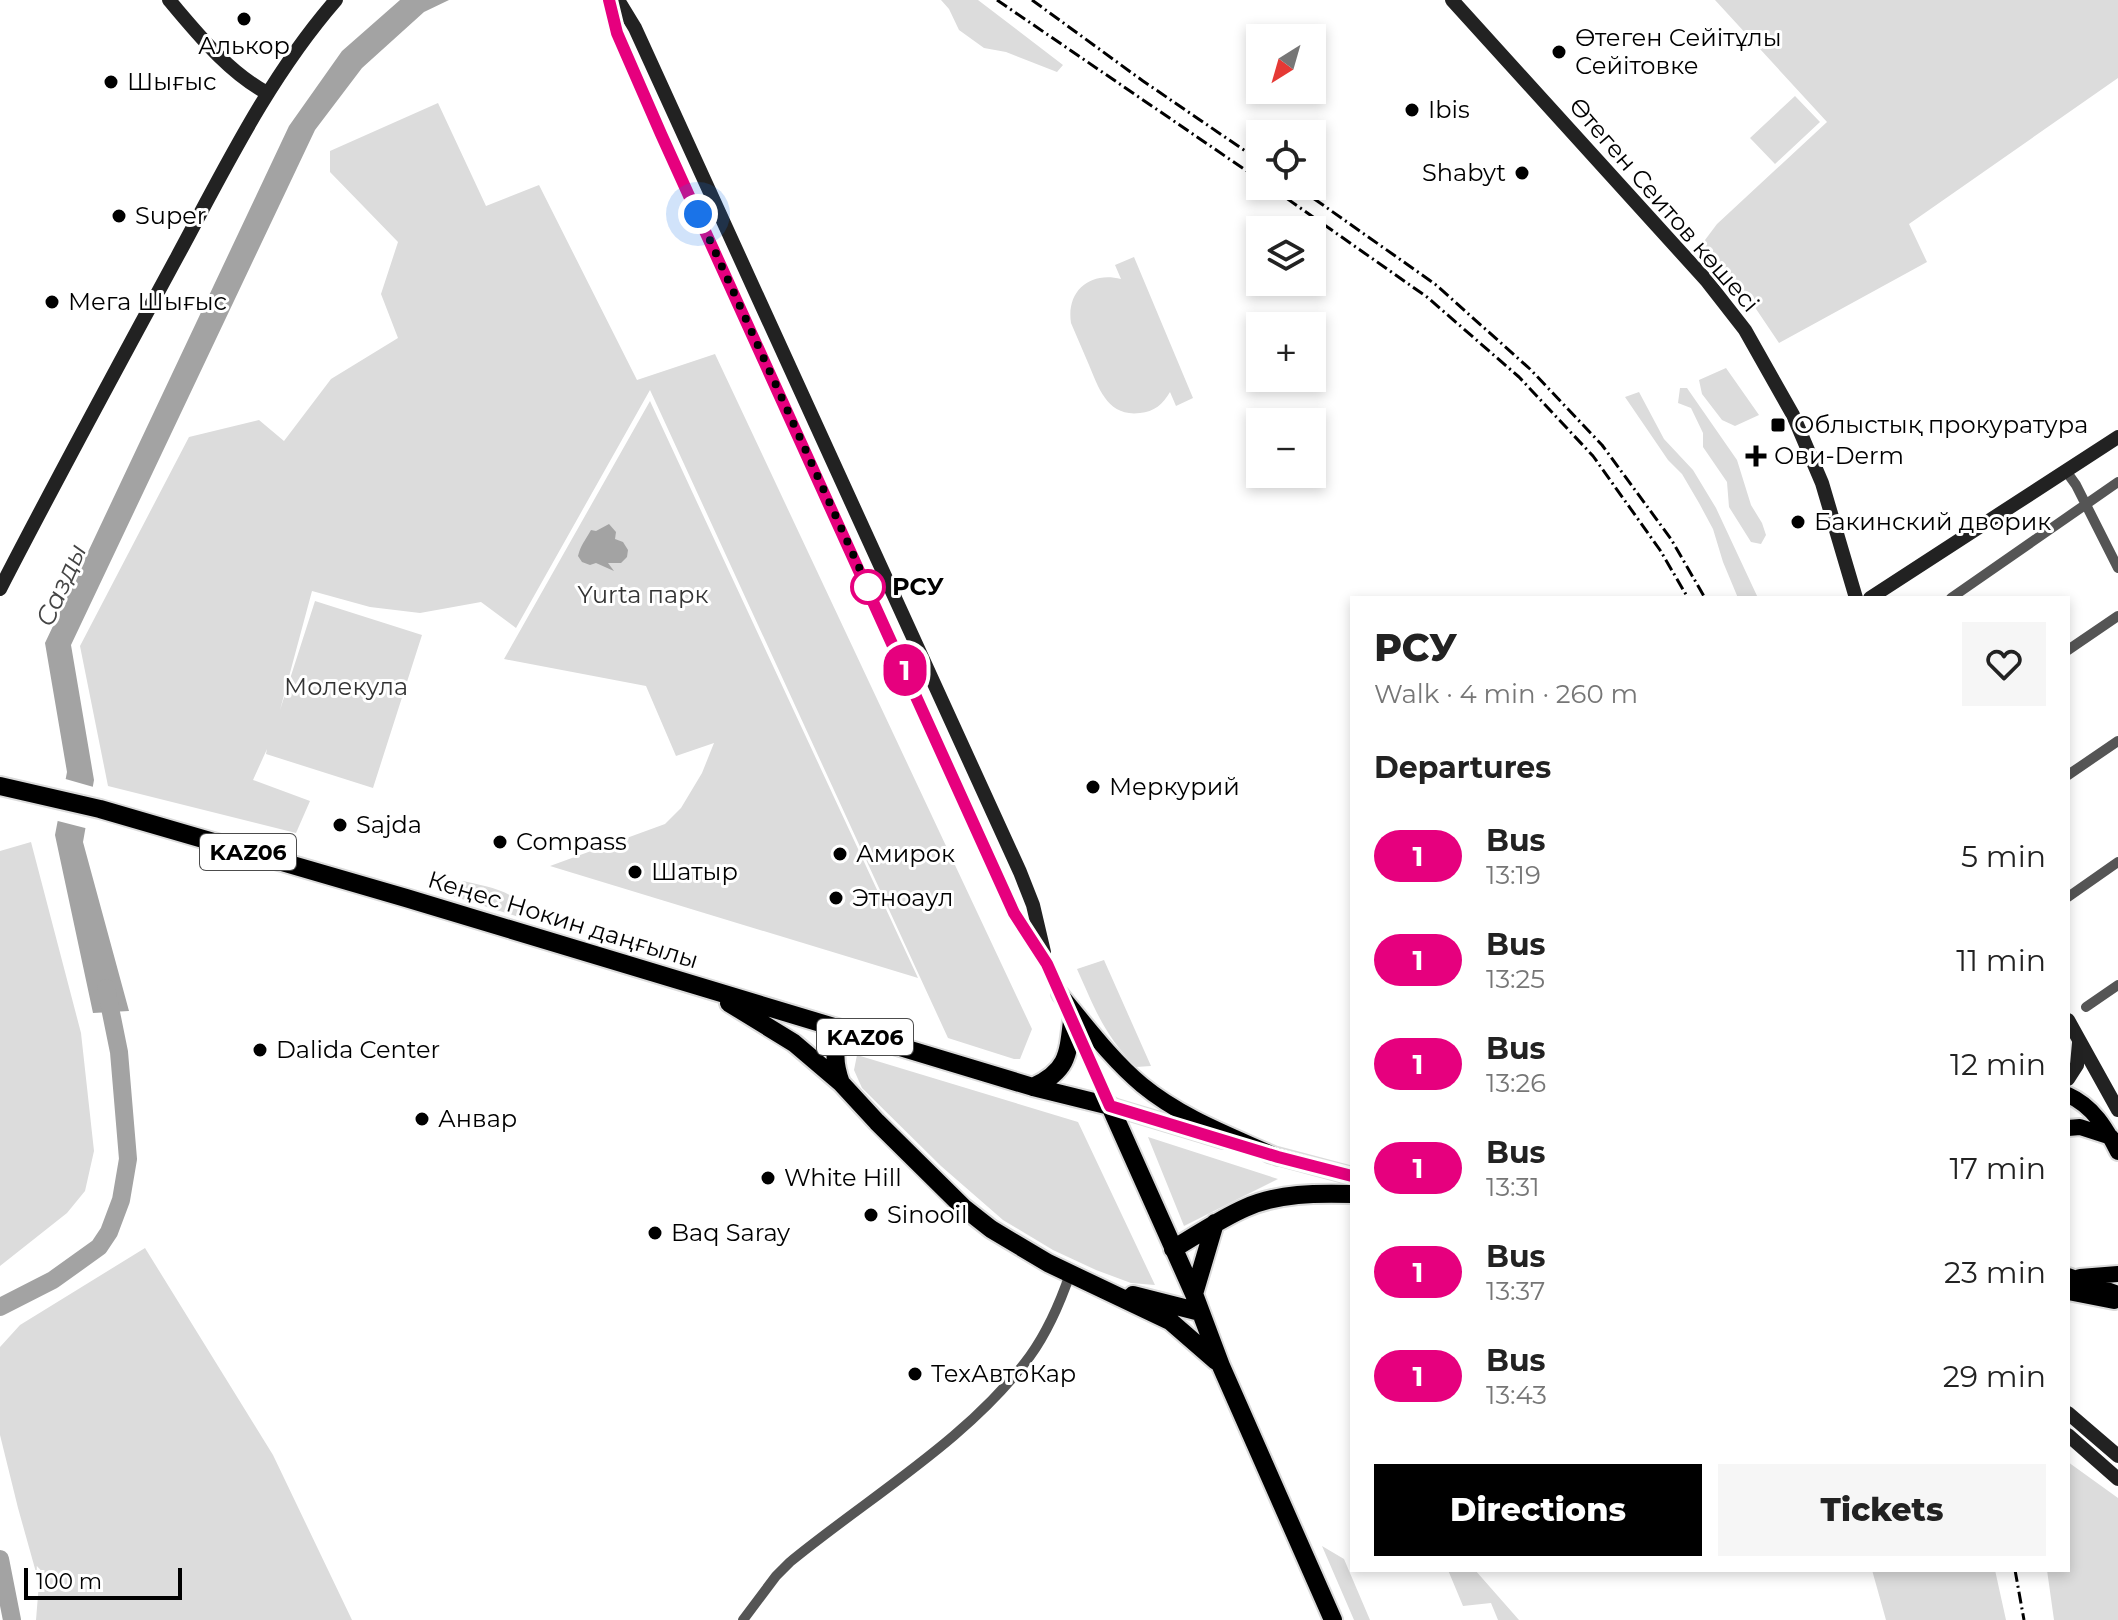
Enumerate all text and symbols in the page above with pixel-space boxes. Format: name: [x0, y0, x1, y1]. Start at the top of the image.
marker: Алькор: [235, 10, 253, 28]
place label: Өтеген Сейітұлы Сейітовке: [1575, 23, 1782, 80]
north arrow: [1246, 24, 1326, 104]
map controls: [1246, 24, 1326, 488]
place label: Алькор: [198, 31, 290, 60]
marker: Өтеген Сейітұлы Сейітовке: [1550, 43, 1568, 61]
place label: Шығыс: [127, 67, 217, 96]
marker: Шығыс: [102, 73, 120, 91]
street label: Өтеген Сеитов көшесі: [1563, 91, 1765, 318]
place label: Ibis: [1428, 95, 1470, 124]
marker: Ibis: [1403, 101, 1421, 119]
button: locate: [1246, 120, 1326, 200]
place label: Shabyt: [1422, 158, 1506, 187]
marker: Shabyt: [1513, 164, 1531, 182]
your location: [678, 194, 718, 234]
place label: Super: [135, 201, 206, 230]
marker: Super: [110, 207, 128, 225]
button: layers: [1246, 216, 1326, 296]
place label: Мега Шығыс: [68, 287, 227, 316]
marker: Мега Шығыс: [43, 293, 61, 311]
button: +: [1246, 312, 1326, 392]
button: −: [1246, 408, 1326, 488]
place label: Облыстық прокуратура: [1794, 410, 2088, 439]
marker: Облыстық прокуратура: [1769, 416, 1787, 434]
place label: Ови-Derm: [1774, 441, 1904, 470]
marker: Ови-Derm: [1745, 445, 1767, 467]
place label: Бакинский дворик: [1814, 507, 2051, 536]
marker: Бакинский дворик: [1789, 513, 1807, 531]
water label: Сазды: [29, 539, 93, 631]
marker: РСУ: [851, 570, 885, 604]
place label: РСУ: [892, 572, 944, 601]
park label: Yurta парк: [578, 580, 708, 609]
button: heart: [1962, 622, 2046, 706]
text: РСУ: [1374, 624, 1457, 671]
line badge: 1: [879, 644, 931, 696]
text: 1: [900, 653, 910, 687]
park label: Молекула: [284, 672, 408, 701]
text: Walk · 4 min · 260 m: [1374, 678, 1638, 710]
text: Departures: [1374, 749, 1551, 786]
place label: Меркурий: [1109, 772, 1240, 801]
marker: Меркурий: [1084, 778, 1102, 796]
place label: Sajda: [356, 810, 422, 839]
marker: Sajda: [331, 816, 349, 834]
text: Bus: [1486, 822, 1546, 859]
place label: Compass: [516, 827, 627, 856]
marker: Compass: [491, 833, 509, 851]
road number: KАZ06: [200, 834, 296, 870]
text: 5 min: [1961, 838, 2046, 875]
place label: Амирок: [856, 839, 955, 868]
text: 1: [1413, 839, 1423, 873]
marker: Амирок: [831, 845, 849, 863]
place label: Шатыр: [651, 857, 738, 886]
text: 13:19: [1486, 859, 1541, 891]
marker: Шатыр: [626, 863, 644, 881]
street label: Кеңес Нокин даңғылы: [424, 865, 702, 975]
place label: Этноаул: [852, 883, 953, 912]
marker: Этноаул: [827, 889, 845, 907]
text: Bus: [1486, 926, 1546, 963]
text: 11 min: [1956, 942, 2046, 979]
text: 1: [1413, 943, 1423, 977]
text: 13:25: [1486, 963, 1545, 995]
road number: KАZ06: [817, 1019, 913, 1055]
text: Bus: [1486, 1030, 1546, 1067]
place label: Dalida Center: [276, 1035, 440, 1064]
marker: Dalida Center: [251, 1041, 269, 1059]
text: 12 min: [1950, 1046, 2046, 1083]
text: 1: [1413, 1047, 1423, 1081]
text: 13:26: [1486, 1067, 1546, 1099]
place label: Анвар: [438, 1104, 517, 1133]
marker: Анвар: [413, 1110, 431, 1128]
text: Bus: [1486, 1134, 1546, 1171]
text: 17 min: [1949, 1150, 2046, 1187]
text: 1: [1413, 1151, 1423, 1185]
place label: White Hill: [784, 1163, 902, 1192]
marker: White Hill: [759, 1169, 777, 1187]
text: 13:31: [1486, 1171, 1540, 1203]
place label: Sinooil: [887, 1200, 967, 1229]
marker: Sinooil: [862, 1206, 880, 1224]
place label: Baq Saray: [671, 1218, 790, 1247]
marker: Baq Saray: [646, 1224, 664, 1242]
text: Bus: [1486, 1238, 1546, 1275]
text: 23 min: [1944, 1254, 2046, 1291]
text: 1: [1413, 1255, 1423, 1289]
text: 13:37: [1486, 1275, 1545, 1307]
text: Bus: [1486, 1342, 1546, 1379]
text: 29 min: [1943, 1358, 2046, 1395]
place label: ТехАвтоКар: [931, 1359, 1076, 1388]
text: 1: [1413, 1359, 1423, 1393]
marker: ТехАвтоКар: [906, 1365, 924, 1383]
text: 13:43: [1486, 1379, 1547, 1411]
button: Directions: [1374, 1464, 1702, 1556]
button: Tickets: [1718, 1464, 2046, 1556]
scale bar: [24, 1564, 182, 1600]
text: 100 m: [36, 1568, 102, 1595]

